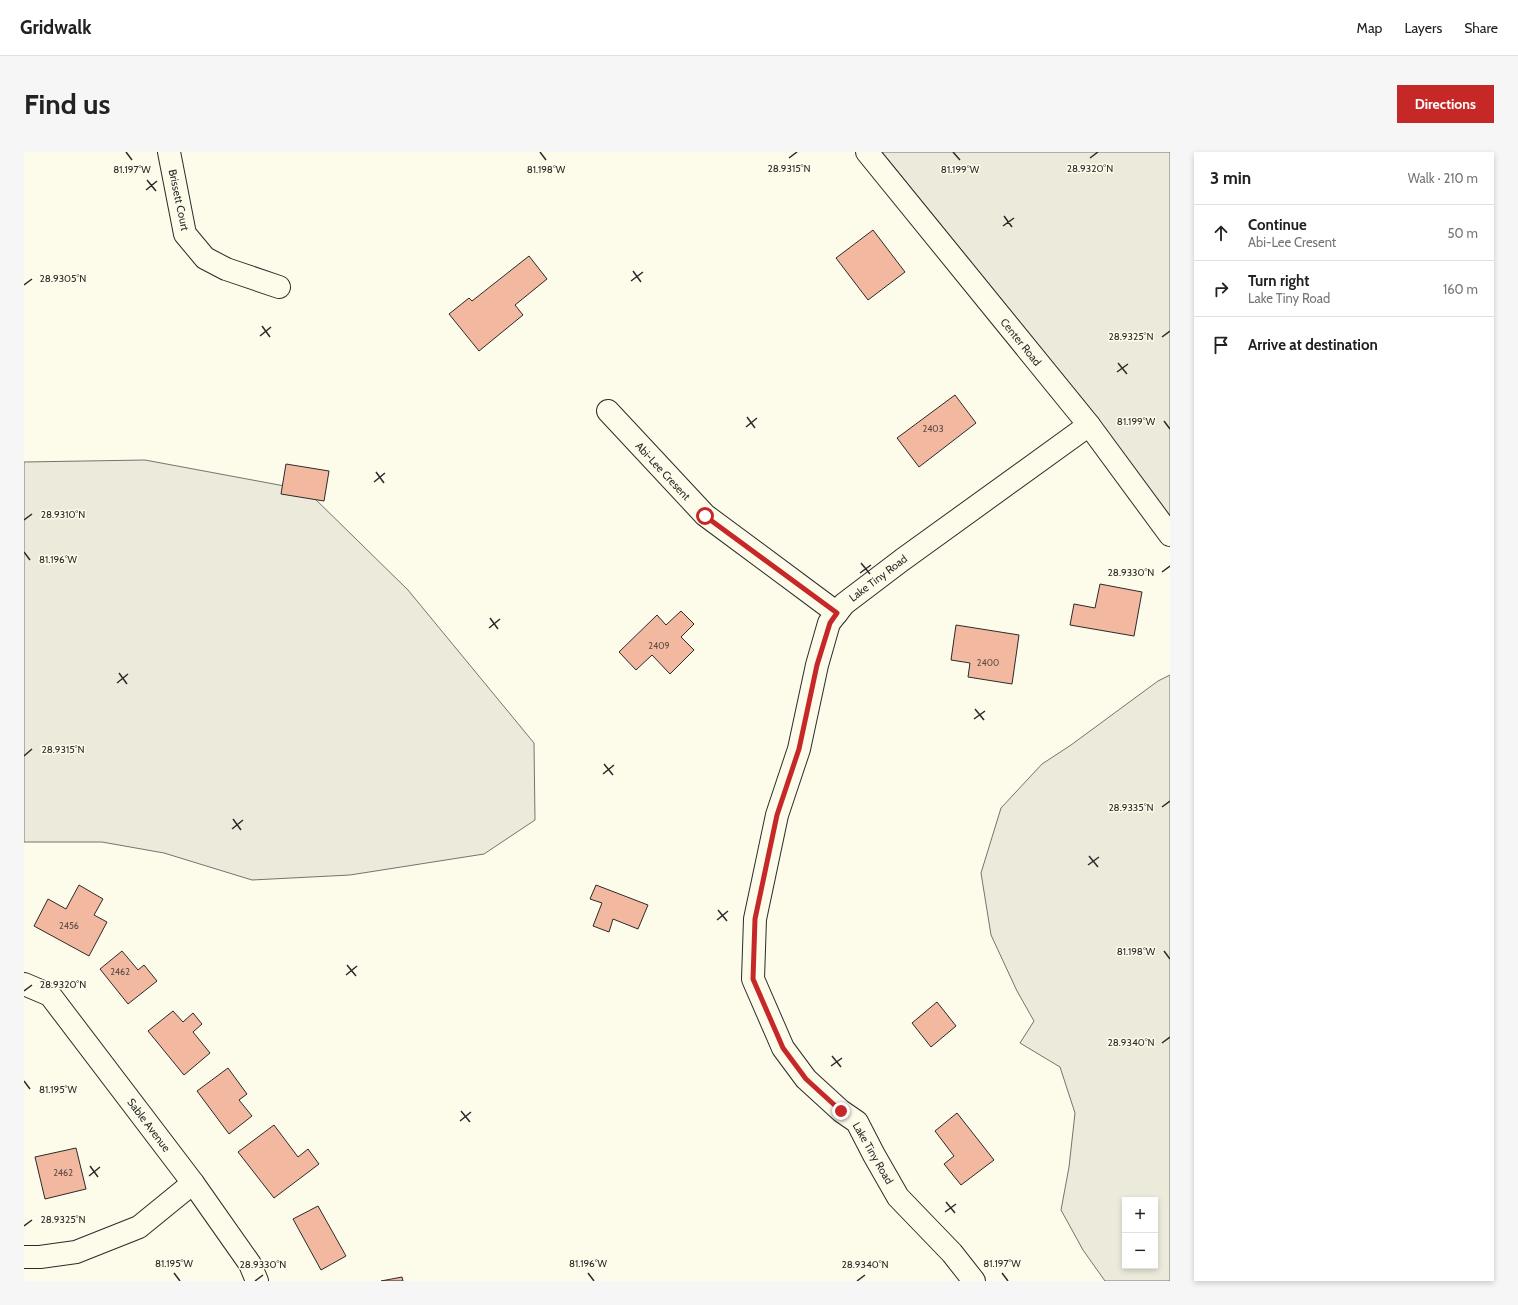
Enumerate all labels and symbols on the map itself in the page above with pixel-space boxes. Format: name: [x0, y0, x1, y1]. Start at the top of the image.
text: 28.9315°N: [767, 162, 811, 175]
text: 28.9320°N: [1067, 162, 1113, 175]
text: 81.197°W: [113, 163, 151, 176]
text: 81.198°W: [527, 163, 566, 176]
text: 81.199°W: [941, 163, 980, 176]
street label: Brissett Court: [166, 168, 192, 232]
text: 28.9305°N: [40, 272, 86, 285]
street label: Center Road: [997, 315, 1045, 369]
text: 28.9325°N: [1108, 330, 1154, 343]
text: 81.199°W: [1117, 415, 1156, 428]
house number: 2403: [922, 423, 944, 434]
street label: Abi-Lee Cresent: [632, 439, 694, 503]
route start: [696, 507, 714, 525]
text: 28.9310°N: [41, 508, 85, 521]
street label: Lake Tiny Road: [846, 551, 910, 605]
text: 81.196°W: [39, 553, 78, 566]
text: 28.9330°N: [1108, 566, 1154, 579]
house number: 2409: [648, 640, 670, 651]
house number: 2400: [977, 657, 999, 668]
text: 28.9315°N: [41, 743, 85, 756]
text: 28.9335°N: [1108, 801, 1154, 814]
house number: 2456: [59, 920, 79, 931]
text: 81.198°W: [1117, 945, 1156, 958]
house number: 2462: [110, 966, 130, 977]
text: 28.9320°N: [40, 978, 86, 991]
text: 28.9340°N: [1107, 1036, 1155, 1049]
text: 81.195°W: [39, 1083, 78, 1096]
street label: Sable Avenue: [124, 1095, 174, 1155]
route end: [832, 1102, 850, 1120]
street label: Lake Tiny Road: [850, 1119, 896, 1187]
house number: 2462: [53, 1167, 73, 1178]
text: 28.9325°N: [40, 1213, 86, 1226]
text: 81.195°W: [155, 1257, 194, 1270]
text: 81.196°W: [569, 1257, 608, 1270]
text: 81.197°W: [983, 1257, 1021, 1270]
text: 28.9330°N: [240, 1258, 286, 1271]
text: 28.9340°N: [841, 1258, 889, 1271]

